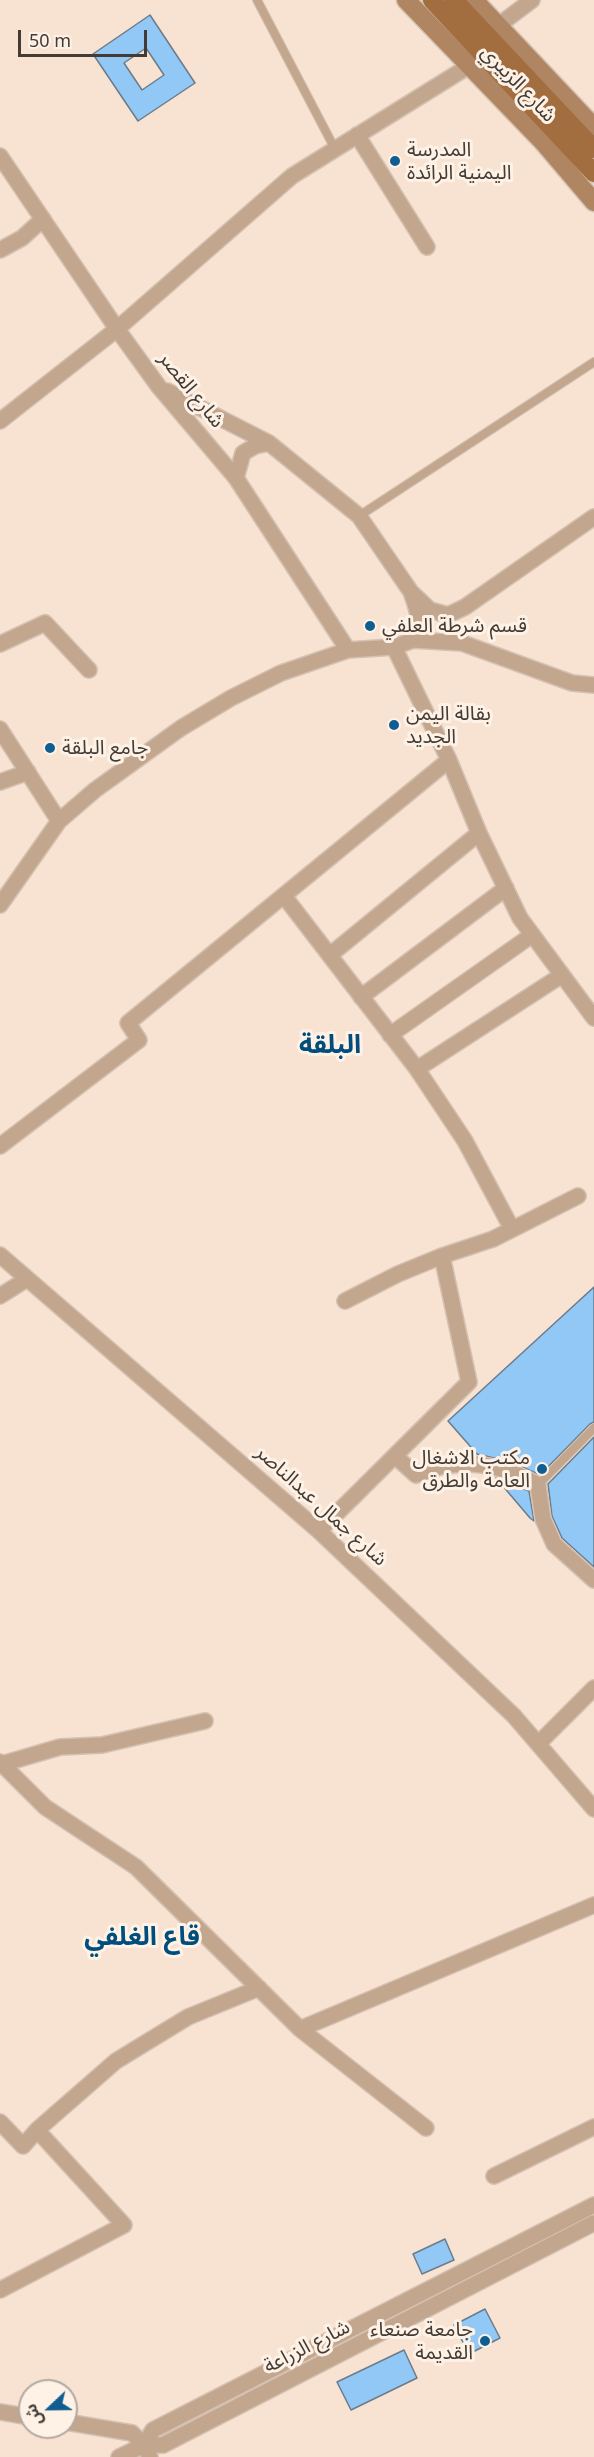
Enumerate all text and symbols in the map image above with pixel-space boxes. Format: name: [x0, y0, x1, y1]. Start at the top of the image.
scale bar: [21, 18, 150, 56]
text: 50 m: [29, 28, 71, 52]
street label: شارع الزبيري: [476, 41, 560, 127]
place label: المدرسة اليمنية الرائدة: [407, 138, 511, 185]
marker: المدرسة اليمنية الرائدة: [388, 154, 402, 168]
street label: شارع القصر: [153, 347, 229, 433]
place label: قسم شرطة العلفي: [382, 614, 527, 638]
marker: قسم شرطة العلفي: [363, 619, 377, 633]
place label: بقالة اليمن الجديد: [406, 702, 491, 749]
marker: بقالة اليمن الجديد: [387, 718, 401, 732]
place label: جامع البلقة: [62, 736, 148, 760]
marker: جامع البلقة: [43, 741, 57, 755]
district label: البلقة: [299, 1030, 361, 1062]
street label: شارع جمال عبدالناصر: [250, 1441, 392, 1571]
place label: مكتب الاشغال العامة والطرق: [413, 1446, 530, 1493]
marker: مكتب الاشغال العامة والطرق: [535, 1462, 549, 1476]
district label: قاع الغلفي: [84, 1922, 200, 1954]
street label: شارع الزراعة: [260, 2315, 354, 2379]
place label: جامعة صنعاء القديمة: [370, 2318, 473, 2365]
marker: جامعة صنعاء القديمة: [478, 2334, 492, 2348]
north arrow: [18, 2379, 78, 2439]
text: ش: [19, 2401, 47, 2429]

